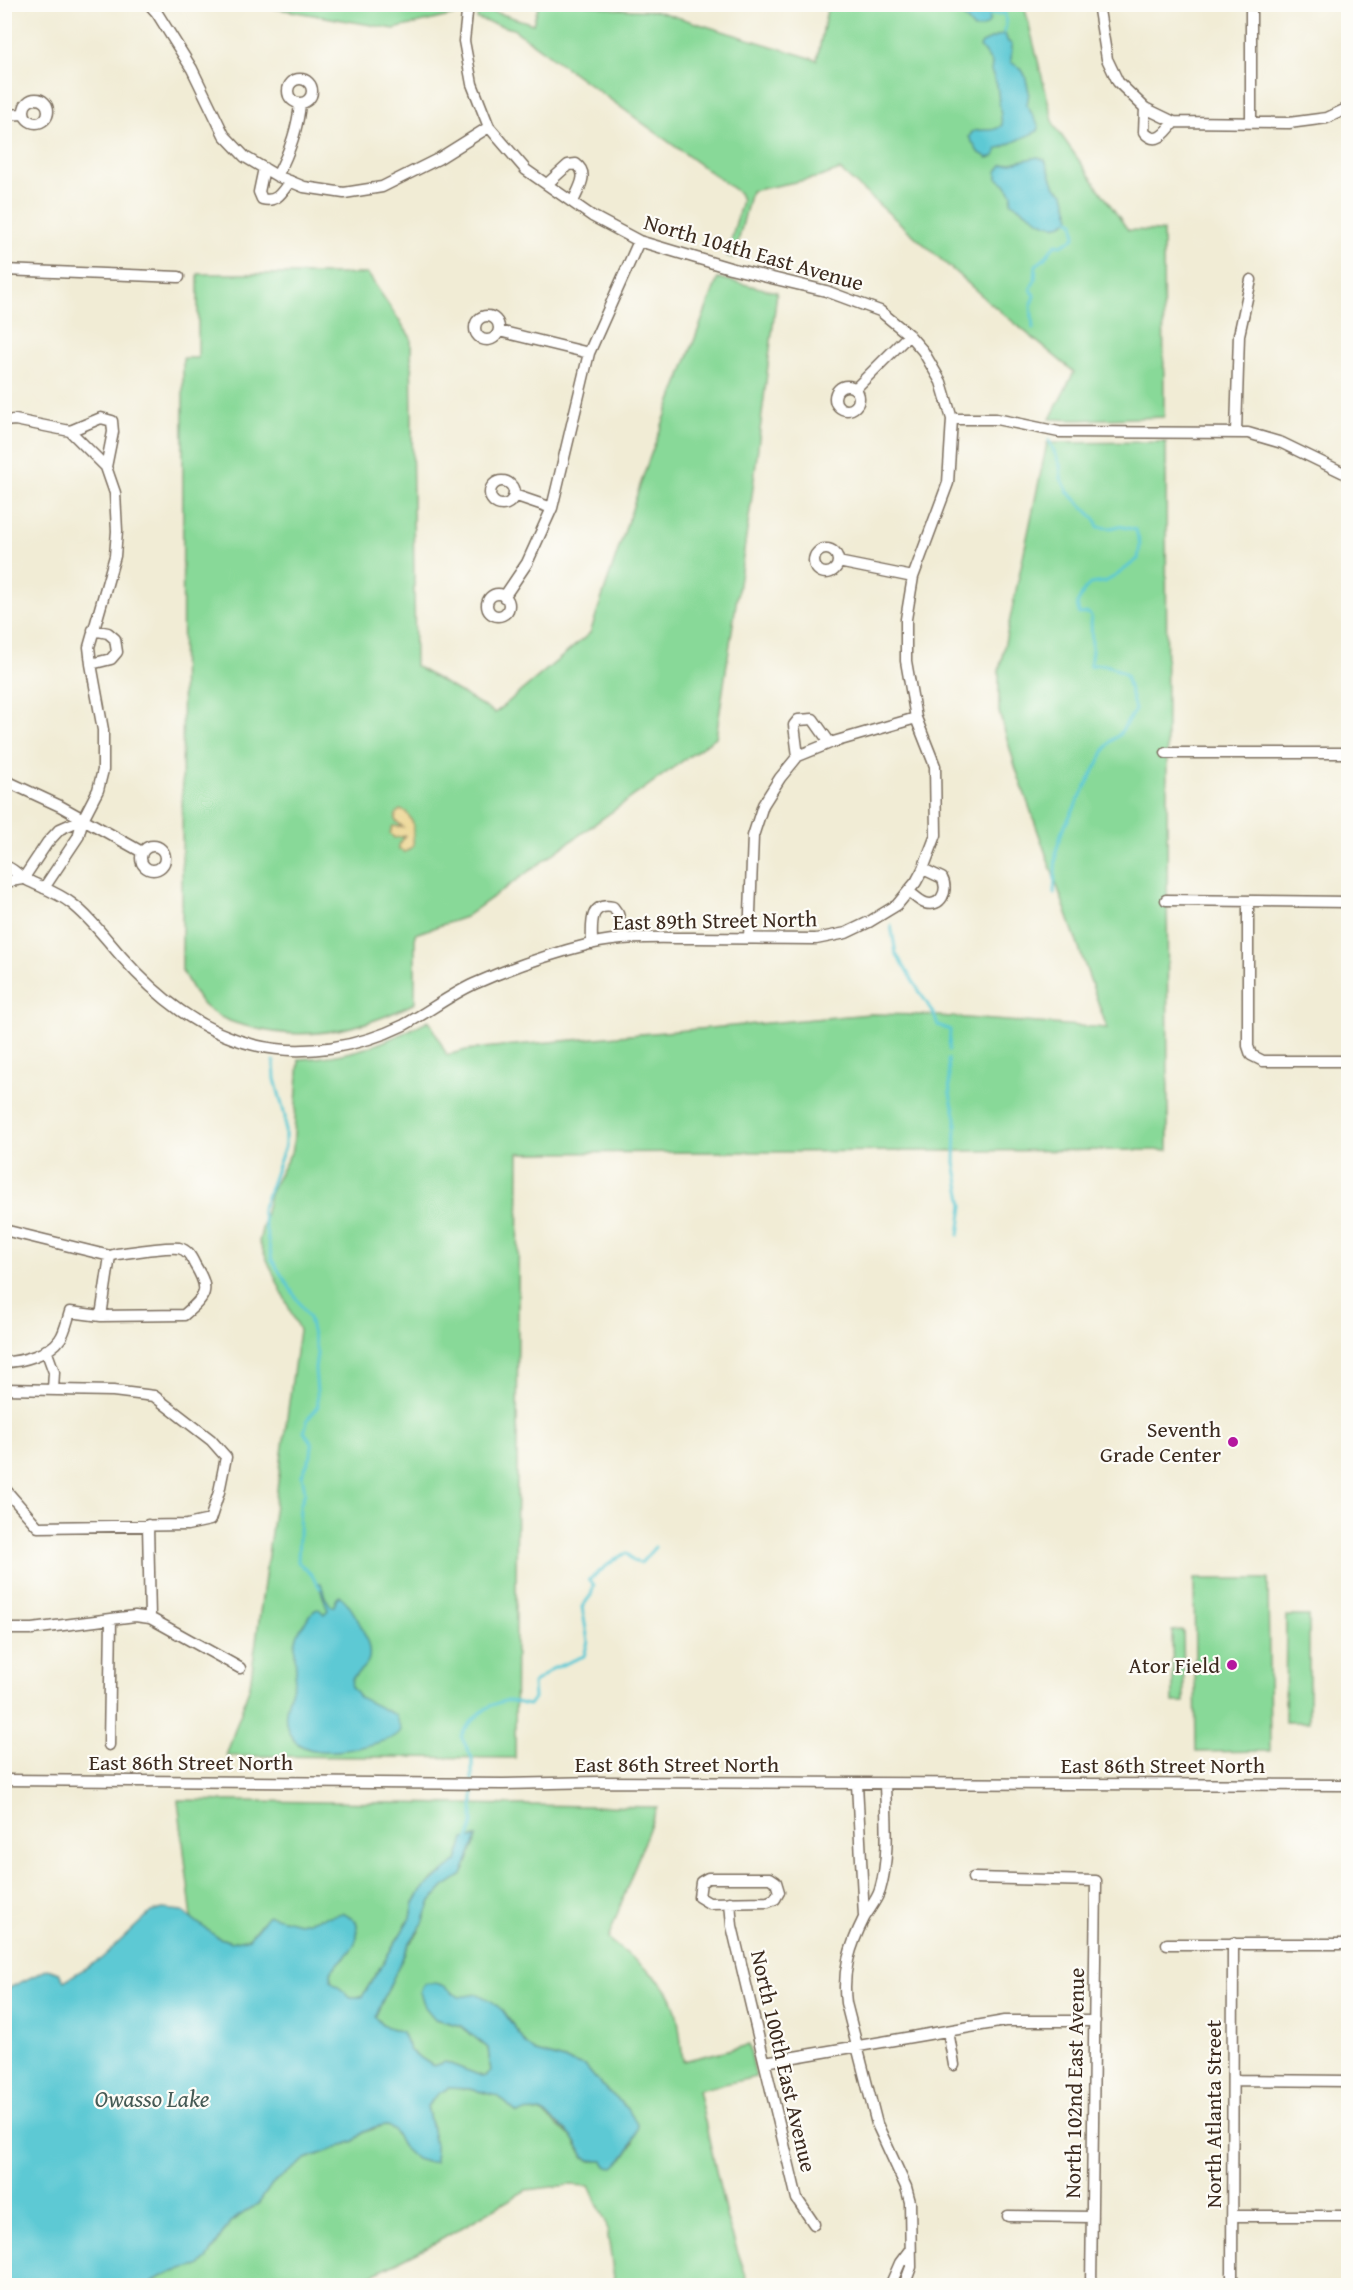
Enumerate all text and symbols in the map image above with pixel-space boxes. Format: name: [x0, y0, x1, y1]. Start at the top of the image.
street label: North 104th East Avenue: [641, 205, 867, 299]
street label: East 89th Street North: [613, 902, 818, 938]
place label: Seventh Grade Center: [1100, 1413, 1222, 1470]
marker: Seventh Grade Center: [1226, 1435, 1240, 1449]
place label: Ator Field: [1129, 1649, 1220, 1681]
marker: Ator Field: [1225, 1658, 1239, 1672]
street label: East 86th Street North: [89, 1746, 294, 1778]
street label: East 86th Street North: [575, 1748, 780, 1780]
street label: East 86th Street North: [1061, 1749, 1266, 1781]
street label: North 100th East Avenue: [743, 1947, 825, 2175]
street label: North 102nd East Avenue: [1056, 1967, 1092, 2199]
street label: North Atlanta Street: [1197, 2020, 1229, 2208]
water label: Owasso Lake: [95, 2081, 210, 2116]

